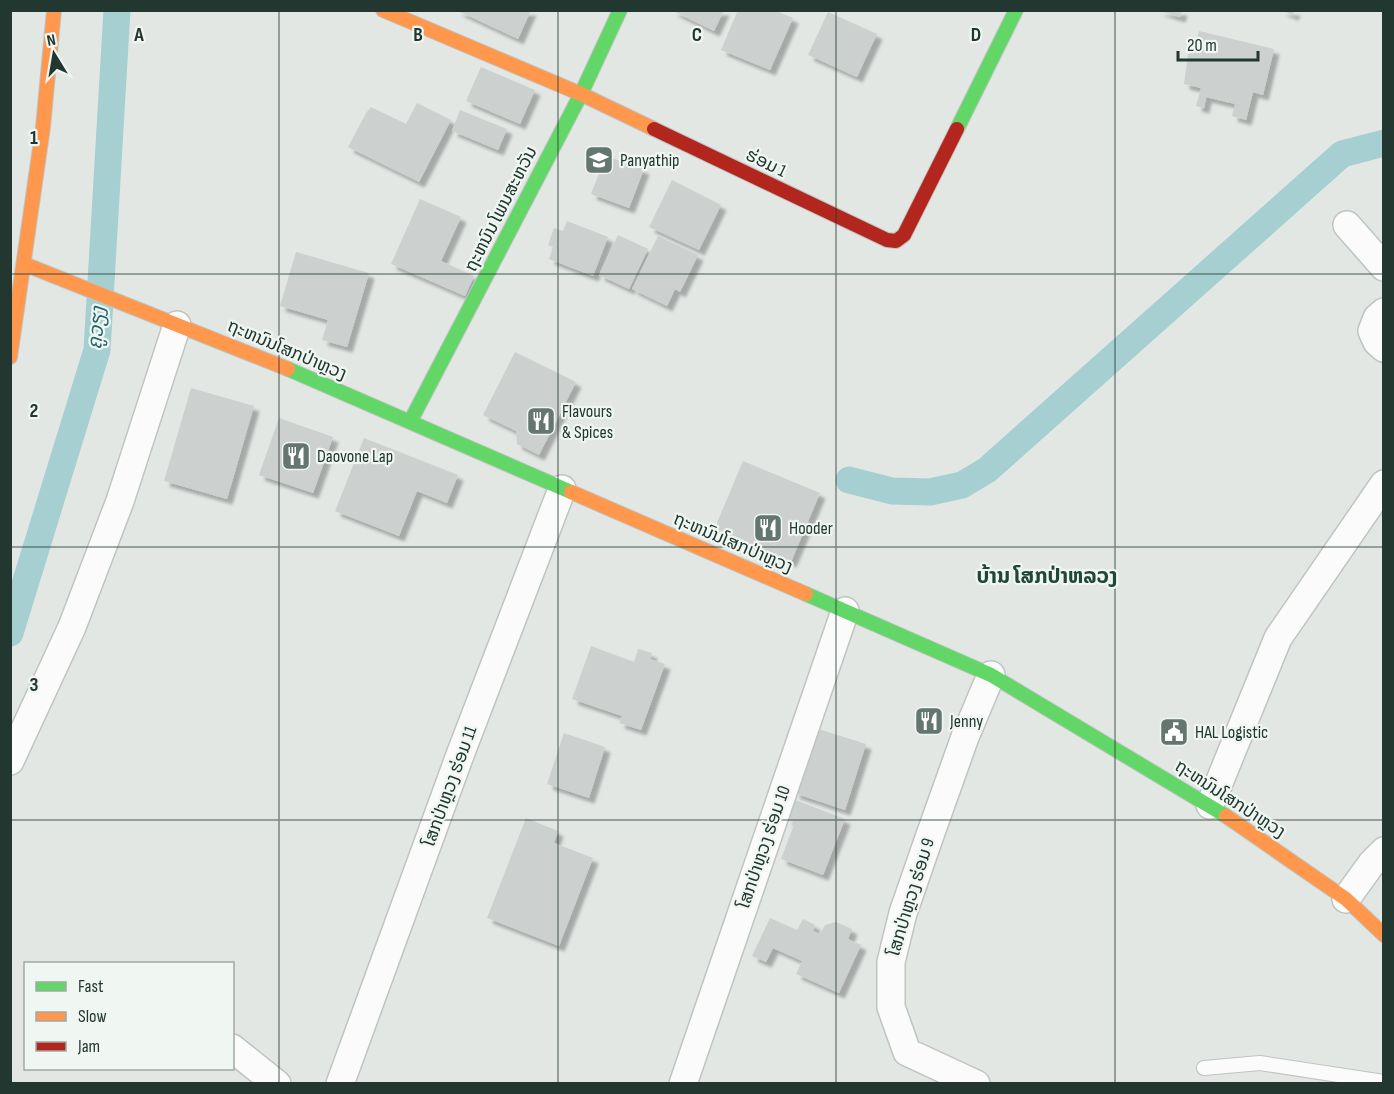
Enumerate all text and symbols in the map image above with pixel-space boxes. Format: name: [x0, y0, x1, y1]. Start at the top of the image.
text: A: [133, 23, 144, 47]
text: B: [413, 23, 423, 47]
text: C: [692, 23, 702, 47]
text: D: [971, 23, 981, 47]
north arrow: [24, 24, 84, 84]
scale bar: [1178, 24, 1258, 62]
text: N: [45, 31, 57, 51]
text: 20 m: [1187, 35, 1217, 56]
text: 1: [30, 126, 38, 150]
street label: ຖະຫນົນ ໂພນສະຫວັນ: [460, 143, 542, 275]
school or university icon: Panyathip: [583, 144, 615, 176]
street label: ຮ່ອມ 1: [742, 144, 790, 182]
place label: Panyathip: [620, 150, 680, 171]
water label: ຄູວຽງ: [83, 304, 111, 350]
street label: ຖະຫນົນໂສກປ່າຫຼວງ: [224, 315, 350, 385]
text: 2: [30, 399, 38, 423]
place label: Flavours & Spices: [562, 401, 613, 443]
restaurant icon: Flavours & Spices: [525, 405, 557, 437]
restaurant icon: Daovone Lap: [280, 440, 312, 472]
place label: Daovone Lap: [317, 446, 393, 467]
street label: ຖະຫນົນໂສກປ່າຫຼວງ: [670, 508, 796, 578]
restaurant icon: Hooder: [752, 512, 784, 544]
place label: Hooder: [789, 518, 833, 539]
district label: ບ້ານ ໂສກປ່າຫລວງ: [977, 564, 1117, 589]
text: 3: [30, 673, 39, 697]
restaurant icon: Jenny: [913, 705, 945, 737]
place label: Jenny: [949, 711, 983, 732]
public building icon: HAL Logistic: [1158, 716, 1190, 748]
street label: ໂສກປ່າຫຼວງ ຮ່ອມ 11: [418, 722, 482, 850]
place label: HAL Logistic: [1195, 722, 1268, 743]
street label: ຖະຫນົນໂສກປ່າຫຼວງ: [1171, 755, 1289, 843]
street label: ໂສກປ່າຫຼວງ ຮ່ອມ 10: [733, 783, 795, 912]
street label: ໂສກປ່າຫຼວງ ຮ່ອມ 9: [883, 836, 939, 959]
legend: [24, 962, 234, 1070]
text: Fast: [78, 976, 104, 997]
text: Slow: [78, 1006, 107, 1027]
text: Jam: [77, 1036, 100, 1057]

